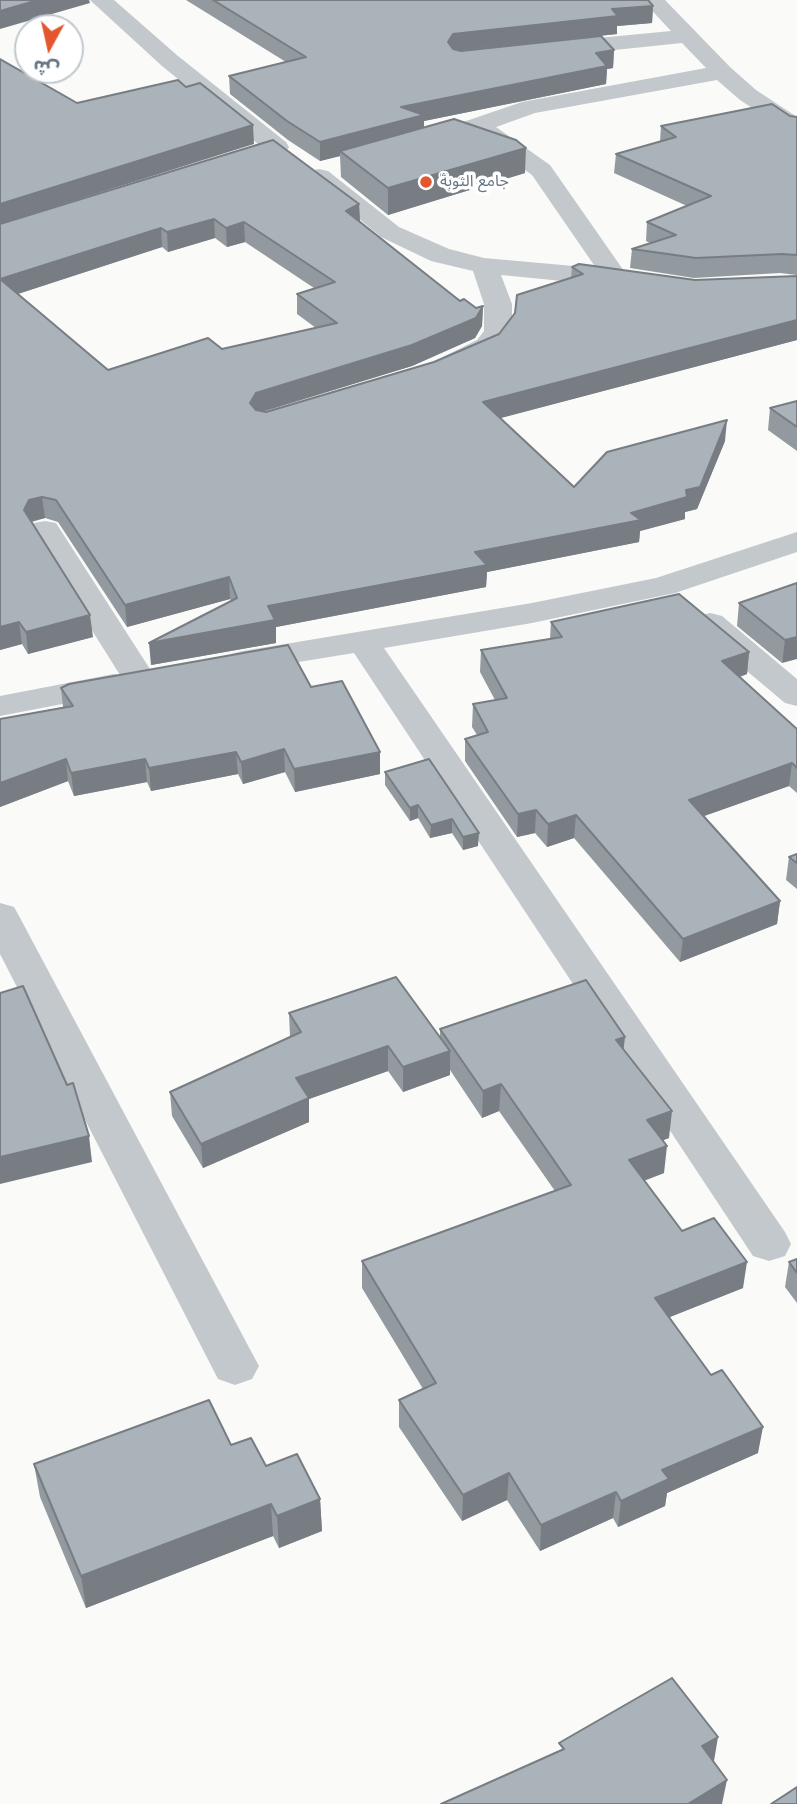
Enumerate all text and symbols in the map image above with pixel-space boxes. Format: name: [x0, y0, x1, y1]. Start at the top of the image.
north arrow: [14, 14, 84, 84]
text: ش: [32, 56, 61, 81]
place label: جامع التوبة: [440, 172, 509, 192]
marker: جامع التوبة: [418, 174, 434, 190]

